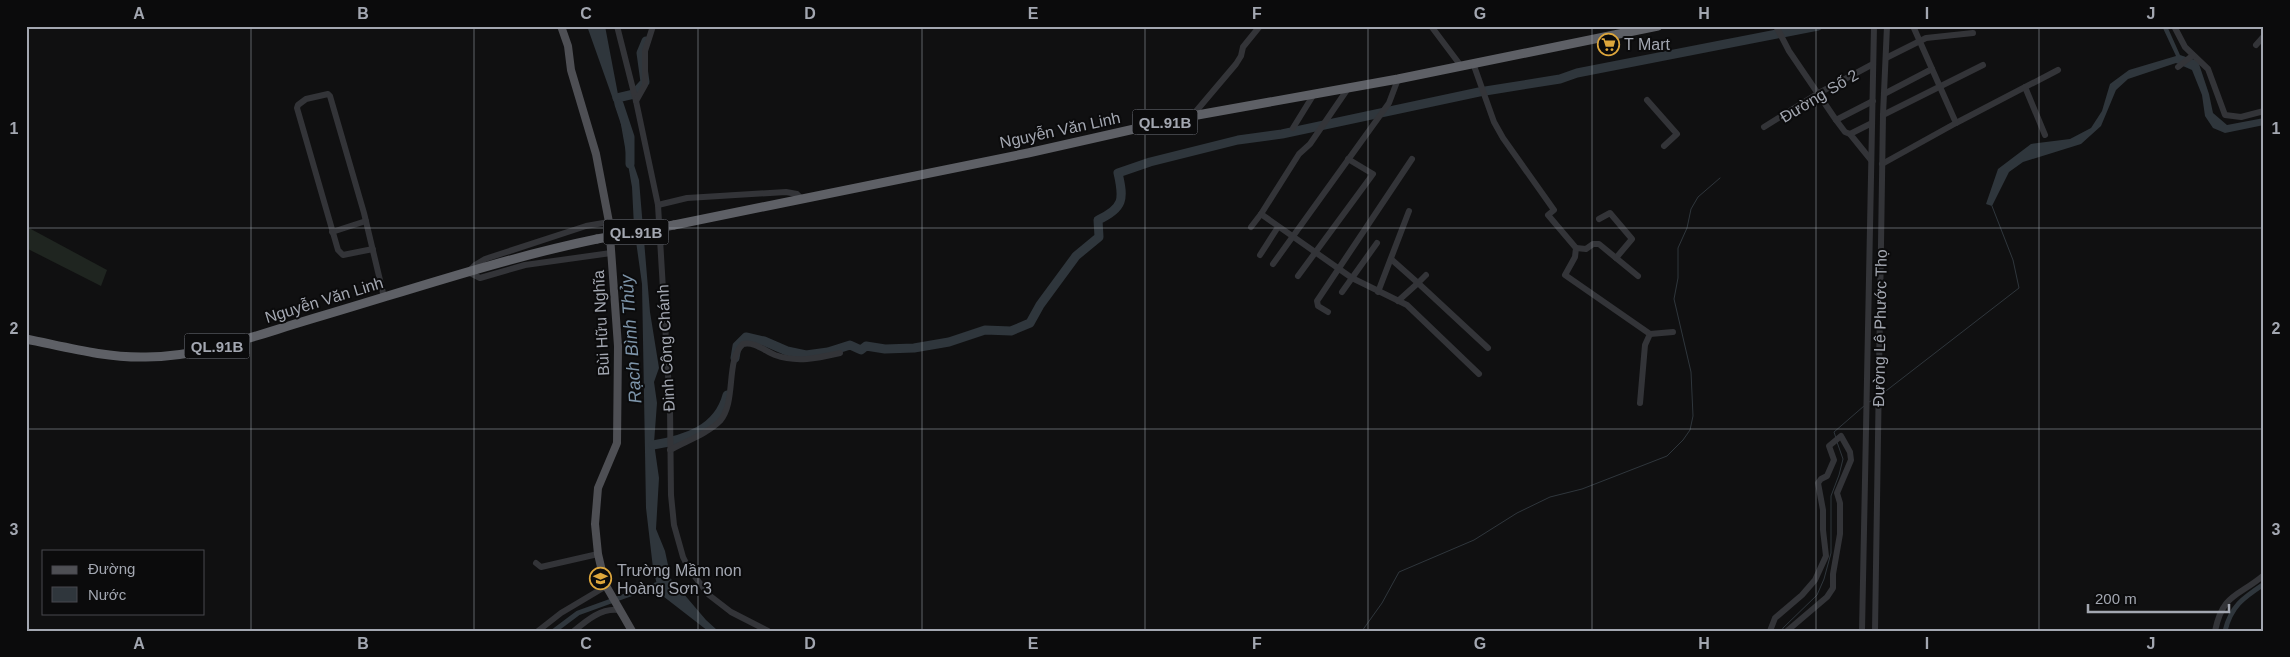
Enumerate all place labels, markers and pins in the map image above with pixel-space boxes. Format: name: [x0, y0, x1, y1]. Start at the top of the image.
supermarket icon: T Mart: [1596, 32, 1620, 56]
place label: T Mart: [1624, 36, 1670, 53]
place label: Trường Mầm non Hoàng Sơn 3: [617, 562, 742, 597]
school or university icon: Trường Mầm non Hoàng Sơn 3: [589, 567, 613, 591]

